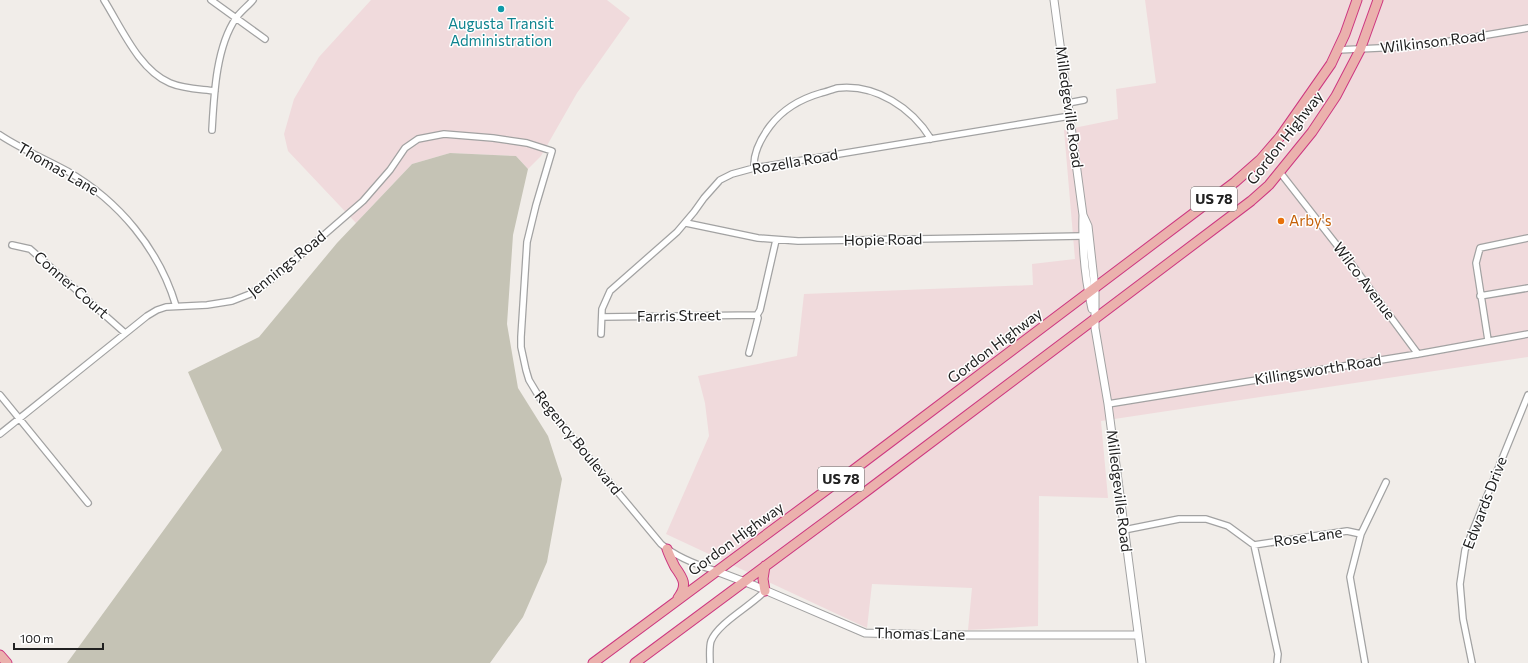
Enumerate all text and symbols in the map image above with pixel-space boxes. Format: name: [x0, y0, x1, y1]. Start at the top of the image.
marker: Augusta Transit Administration: [496, 4, 506, 14]
place label: Augusta Transit Administration: [448, 14, 554, 49]
street label: Wilkinson Road: [1379, 26, 1486, 56]
street label: Milledgeville Road: [1053, 45, 1087, 169]
street label: Gordon Highway: [1242, 87, 1326, 188]
street label: Thomas Lane: [15, 138, 102, 199]
street label: Rozella Road: [750, 145, 839, 177]
road number: US 78: [1191, 187, 1237, 211]
place label: Arby's: [1289, 211, 1332, 229]
marker: Arby's: [1276, 216, 1286, 226]
street label: Jennings Road: [244, 226, 329, 300]
street label: Hopie Road: [843, 229, 923, 249]
street label: Wilco Avenue: [1330, 238, 1400, 323]
street label: Conner Court: [31, 247, 113, 322]
street label: Gordon Highway: [944, 304, 1045, 387]
street label: Farris Street: [637, 305, 721, 325]
street label: Killingsworth Road: [1253, 350, 1383, 388]
street label: Regency Boulevard: [531, 387, 626, 498]
street label: Milledgeville Road: [1104, 429, 1136, 553]
street label: Edwards Drive: [1458, 454, 1510, 551]
road number: US 78: [818, 467, 864, 491]
street label: Gordon Highway: [684, 497, 787, 579]
street label: Rose Lane: [1272, 522, 1343, 550]
street label: Thomas Lane: [874, 623, 966, 643]
scale bar: [14, 625, 103, 651]
text: 100 m: [20, 631, 54, 645]

